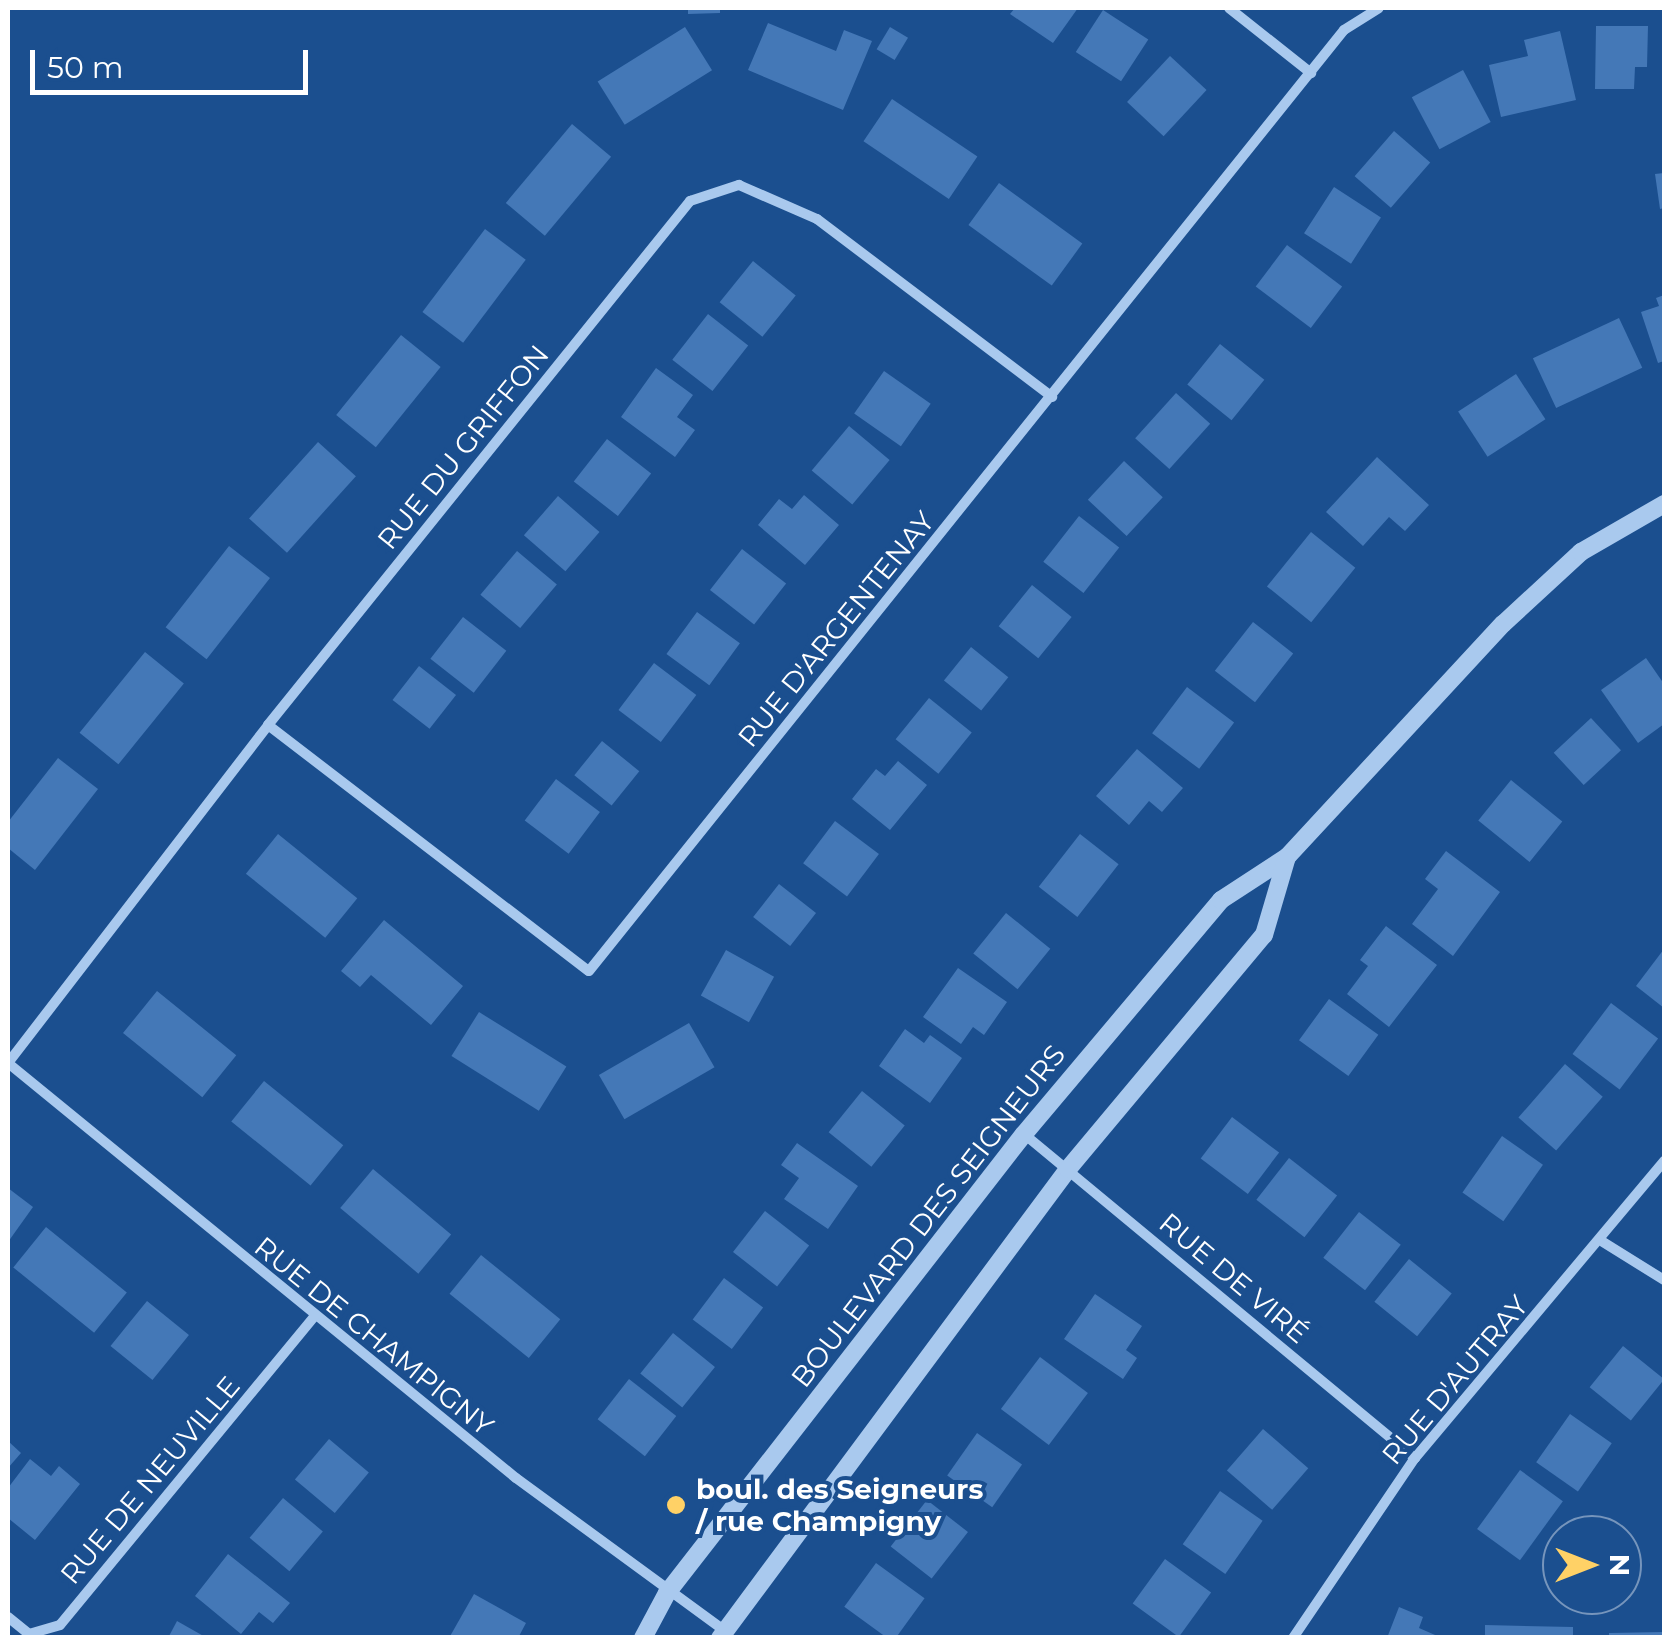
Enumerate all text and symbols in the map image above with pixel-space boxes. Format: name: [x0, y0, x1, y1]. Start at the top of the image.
scale bar: [35, 30, 312, 92]
text: 50 m: [47, 49, 124, 86]
street label: RUE DU GRIFFON: [370, 338, 556, 556]
street label: RUE D'ARGENTENAY: [731, 505, 941, 753]
street label: BOULEVARD DES SEIGNEURS: [784, 1038, 1072, 1394]
street label: RUE DE VIRÉ: [1153, 1206, 1315, 1350]
street label: RUE DE CHAMPIGNY: [248, 1229, 500, 1443]
street label: RUE D'AUTRAY: [1375, 1289, 1535, 1471]
street label: RUE DE NEUVILLE: [53, 1369, 247, 1591]
place label: boul. des Seigneurs / rue Champigny: [696, 1472, 983, 1538]
marker: boul. des Seigneurs / rue Champigny: [665, 1494, 687, 1516]
north arrow: [1542, 1515, 1642, 1615]
text: N: [1603, 1554, 1637, 1576]

